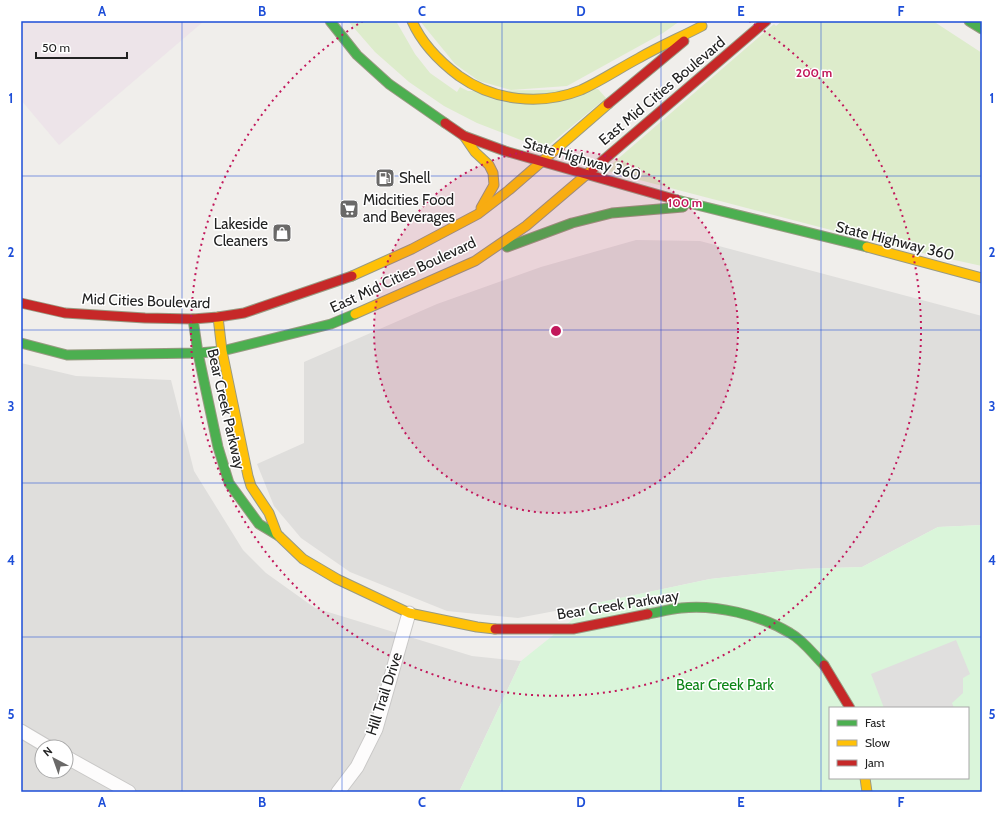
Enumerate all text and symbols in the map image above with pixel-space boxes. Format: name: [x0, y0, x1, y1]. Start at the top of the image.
text: A: [98, 3, 107, 19]
text: B: [258, 3, 266, 19]
text: C: [418, 3, 426, 19]
text: D: [576, 3, 586, 19]
text: E: [737, 3, 745, 19]
text: F: [898, 3, 905, 19]
street label: East Mid Cities Boulevard: [595, 33, 729, 149]
scale bar: [36, 34, 127, 60]
text: 50 m: [42, 40, 70, 55]
text: 200 m: [796, 65, 832, 80]
text: 1: [9, 90, 13, 106]
text: 1: [990, 90, 994, 106]
street label: State Highway 360: [521, 134, 643, 184]
fuel station icon: Shell: [374, 167, 396, 189]
place label: Shell: [399, 169, 431, 187]
place label: Midcities Food and Beverages: [363, 191, 455, 226]
text: 100 m: [668, 195, 702, 210]
supermarket icon: Midcities Food and Beverages: [338, 198, 360, 220]
place label: Lakeside Cleaners: [213, 215, 268, 250]
street label: State Highway 360: [834, 218, 956, 264]
shop icon: Lakeside Cleaners: [271, 222, 293, 244]
street label: East Mid Cities Boulevard: [327, 233, 479, 317]
text: 2: [8, 244, 15, 260]
text: 2: [989, 244, 996, 260]
street label: Mid Cities Boulevard: [81, 290, 211, 312]
centre of rings: [549, 324, 563, 338]
street label: Bear Creek Parkway: [203, 347, 249, 472]
text: 3: [7, 398, 15, 414]
text: 3: [988, 398, 996, 414]
text: 4: [7, 552, 15, 568]
text: 4: [988, 552, 996, 568]
street label: Bear Creek Parkway: [556, 586, 681, 624]
street label: Hill Trail Drive: [362, 650, 406, 738]
park label: Bear Creek Park: [676, 676, 774, 694]
text: 5: [8, 706, 15, 722]
text: 5: [989, 706, 996, 722]
legend: [829, 707, 969, 779]
text: Fast: [865, 715, 885, 730]
text: Slow: [865, 735, 890, 750]
north arrow: [34, 739, 74, 779]
text: N: [40, 744, 55, 759]
text: Jam: [864, 755, 884, 770]
text: A: [98, 794, 107, 810]
text: B: [258, 794, 266, 810]
text: C: [418, 794, 426, 810]
text: D: [576, 794, 586, 810]
text: E: [737, 794, 745, 810]
text: F: [898, 794, 905, 810]

